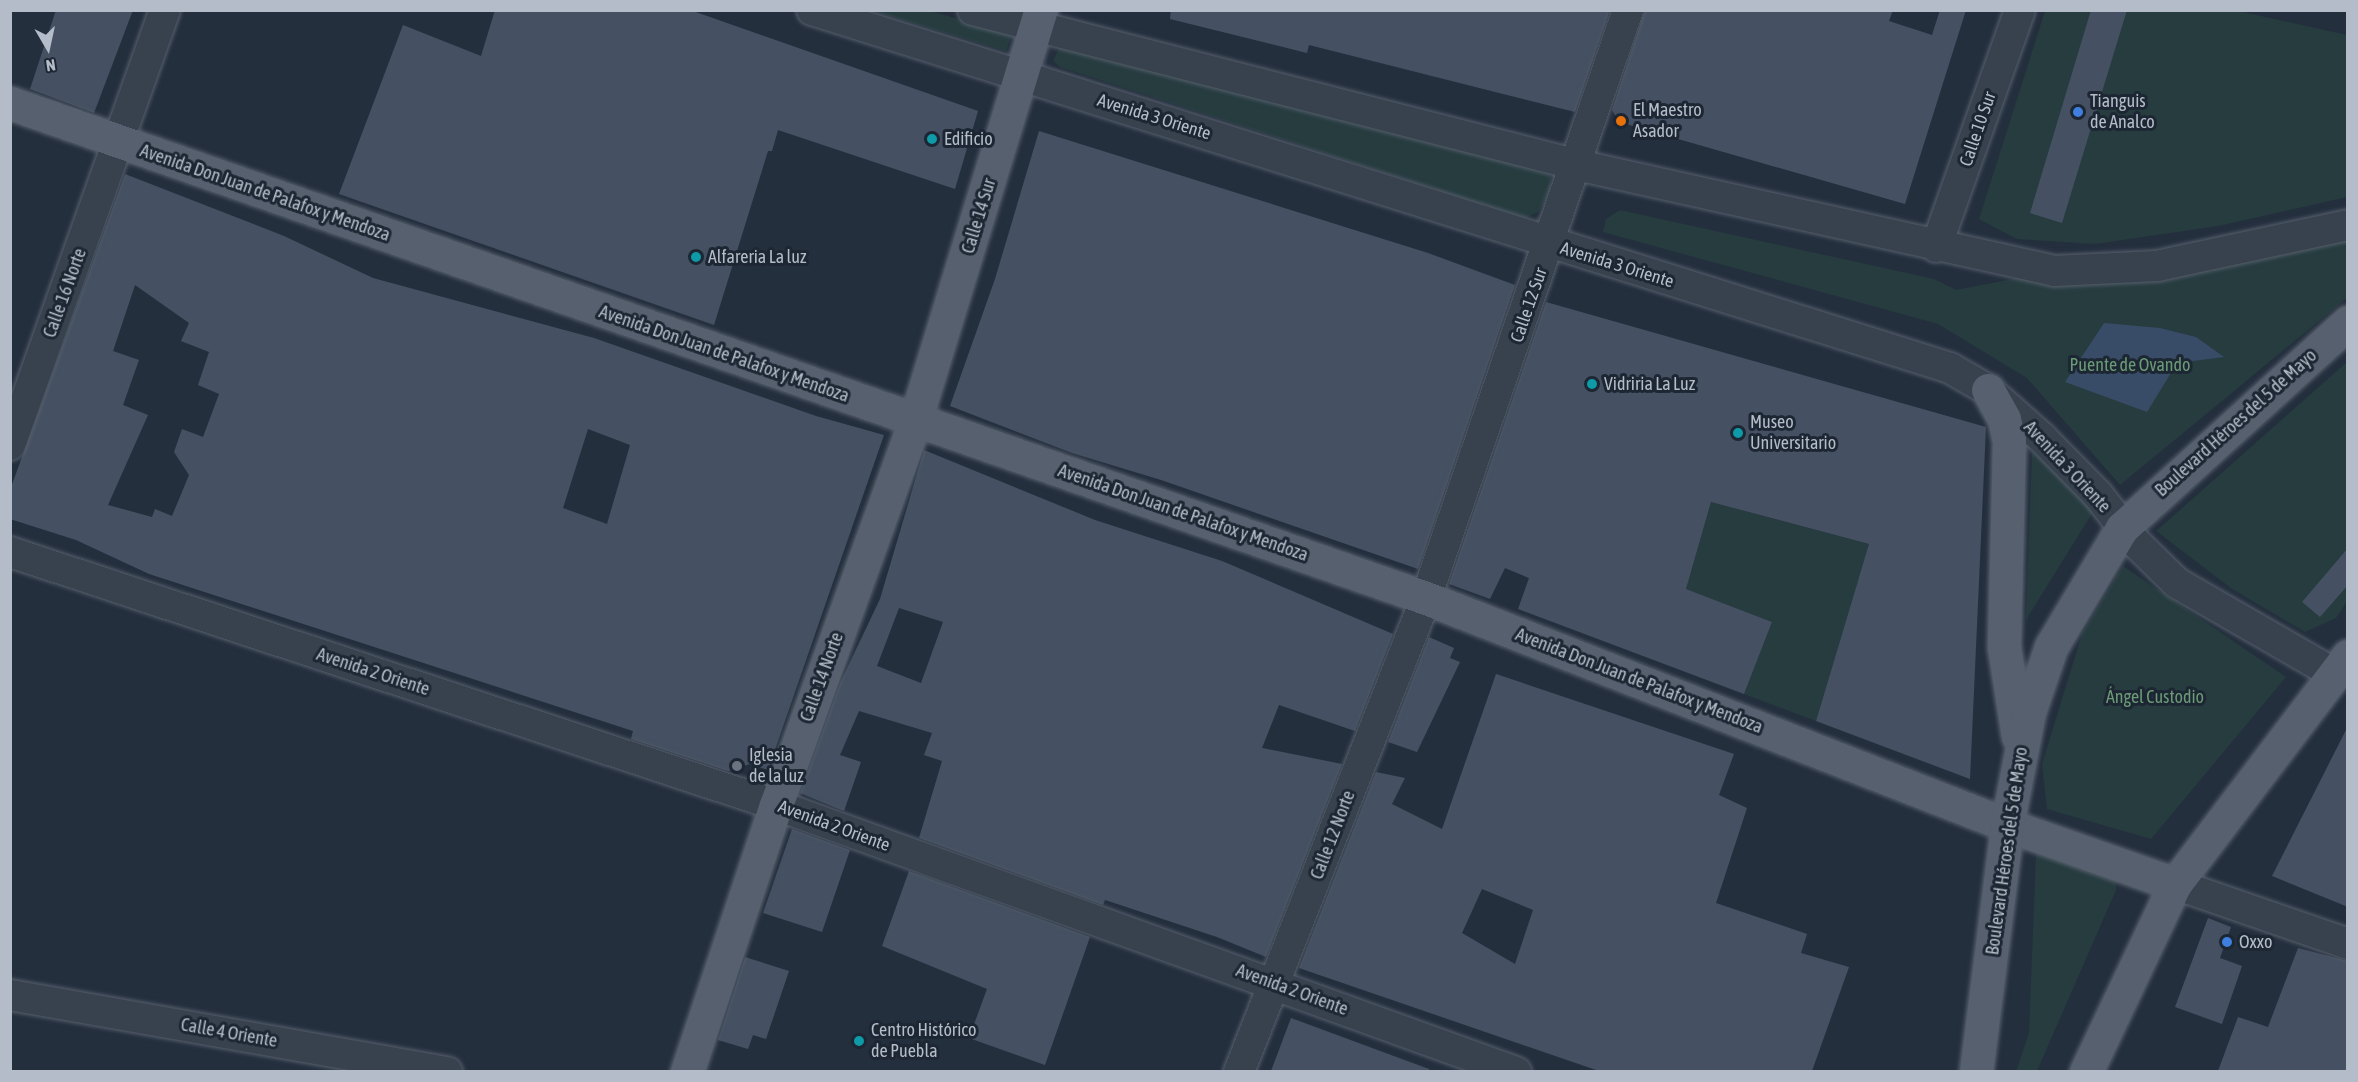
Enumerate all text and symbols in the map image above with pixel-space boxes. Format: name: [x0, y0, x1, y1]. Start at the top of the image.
north arrow: [18, 18, 78, 78]
text: N: [45, 56, 57, 75]
street label: Calle 10 Sur: [1955, 89, 2001, 169]
street label: Avenida 3 Oriente: [1095, 90, 1213, 144]
place label: Tianguis de Analco: [2090, 91, 2155, 134]
place label: El Maestro Asador: [1633, 100, 1702, 142]
marker: Tianguis de Analco: [2071, 105, 2085, 119]
marker: El Maestro Asador: [1614, 114, 1628, 128]
place label: Edificio: [944, 128, 993, 150]
marker: Edificio: [925, 132, 939, 146]
street label: Avenida Don Juan de Palafox y Mendoza: [137, 140, 393, 246]
street label: Calle 14 Sur: [957, 176, 1001, 256]
street label: Avenida 3 Oriente: [1558, 238, 1676, 292]
street label: Calle 16 Norte: [39, 245, 91, 341]
place label: Alfareria La luz: [708, 246, 806, 268]
marker: Alfareria La luz: [689, 250, 703, 264]
street label: Calle 12 Sur: [1506, 265, 1552, 345]
street label: Avenida Don Juan de Palafox y Mendoza: [596, 301, 852, 407]
street label: Boulevard Héroes del 5 de Mayo: [2151, 345, 2321, 501]
park label: Puente de Ovando: [2069, 354, 2191, 376]
place label: Vidriria La Luz: [1604, 373, 1695, 395]
marker: Vidriria La Luz: [1585, 377, 1599, 391]
place label: Museo Universitario: [1750, 412, 1836, 454]
street label: Avenida 3 Oriente: [2019, 417, 2115, 517]
marker: Museo Universitario: [1731, 426, 1745, 440]
street label: Avenida Don Juan de Palafox y Mendoza: [1055, 460, 1311, 566]
street label: Avenida Don Juan de Palafox y Mendoza: [1512, 624, 1766, 738]
street label: Calle 14 Norte: [796, 629, 848, 725]
street label: Avenida 2 Oriente: [314, 644, 432, 700]
park label: Ángel Custodio: [2106, 686, 2204, 708]
place label: Iglesia de la luz: [749, 745, 804, 788]
street label: Boulevard Héroes del 5 de Mayo: [1982, 746, 2032, 956]
marker: Iglesia de la luz: [730, 759, 744, 773]
street label: Calle 12 Norte: [1306, 788, 1360, 882]
street label: Avenida 2 Oriente: [775, 796, 893, 856]
place label: Oxxo: [2239, 931, 2272, 953]
marker: Oxxo: [2220, 935, 2234, 949]
street label: Avenida 2 Oriente: [1233, 960, 1351, 1020]
street label: Calle 4 Oriente: [179, 1014, 279, 1052]
place label: Centro Histórico de Puebla: [871, 1020, 976, 1062]
marker: Centro Histórico de Puebla: [852, 1034, 866, 1048]

